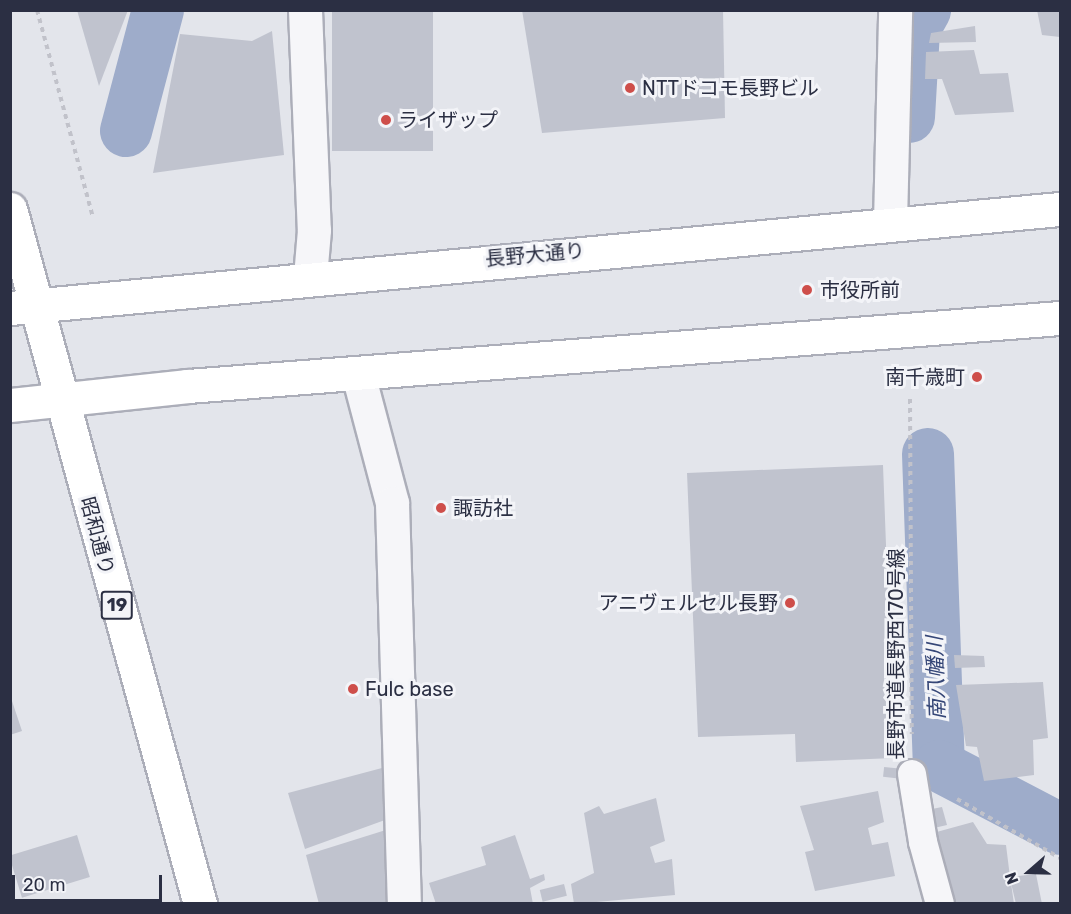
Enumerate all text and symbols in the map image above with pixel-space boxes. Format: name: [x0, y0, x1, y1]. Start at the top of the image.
place label: NTTドコモ長野ビル: [642, 76, 819, 100]
marker: NTTドコモ長野ビル: [623, 81, 637, 95]
place label: ライザップ: [398, 108, 498, 132]
marker: ライザップ: [379, 113, 393, 127]
street label: 長野大通り: [484, 239, 586, 271]
place label: 市役所前: [820, 278, 900, 302]
marker: 市役所前: [798, 281, 816, 299]
place label: 南千歳町: [885, 365, 965, 389]
marker: 南千歳町: [970, 370, 984, 384]
street label: 昭和通り: [75, 494, 119, 578]
place label: 諏訪社: [453, 496, 513, 520]
marker: 諏訪社: [434, 501, 448, 515]
street label: 長野市道長野西170号線: [884, 548, 908, 760]
road number: 19: [100, 590, 134, 620]
place label: アニヴェルセル長野: [598, 591, 778, 615]
marker: アニヴェルセル長野: [783, 596, 797, 610]
water label: 南八幡川: [922, 636, 950, 720]
place label: Fulc base: [365, 677, 454, 701]
marker: Fulc base: [346, 682, 360, 696]
north arrow: [999, 842, 1059, 902]
scale bar: [15, 863, 165, 901]
text: N: [1001, 870, 1023, 887]
text: 20 m: [23, 874, 65, 896]

